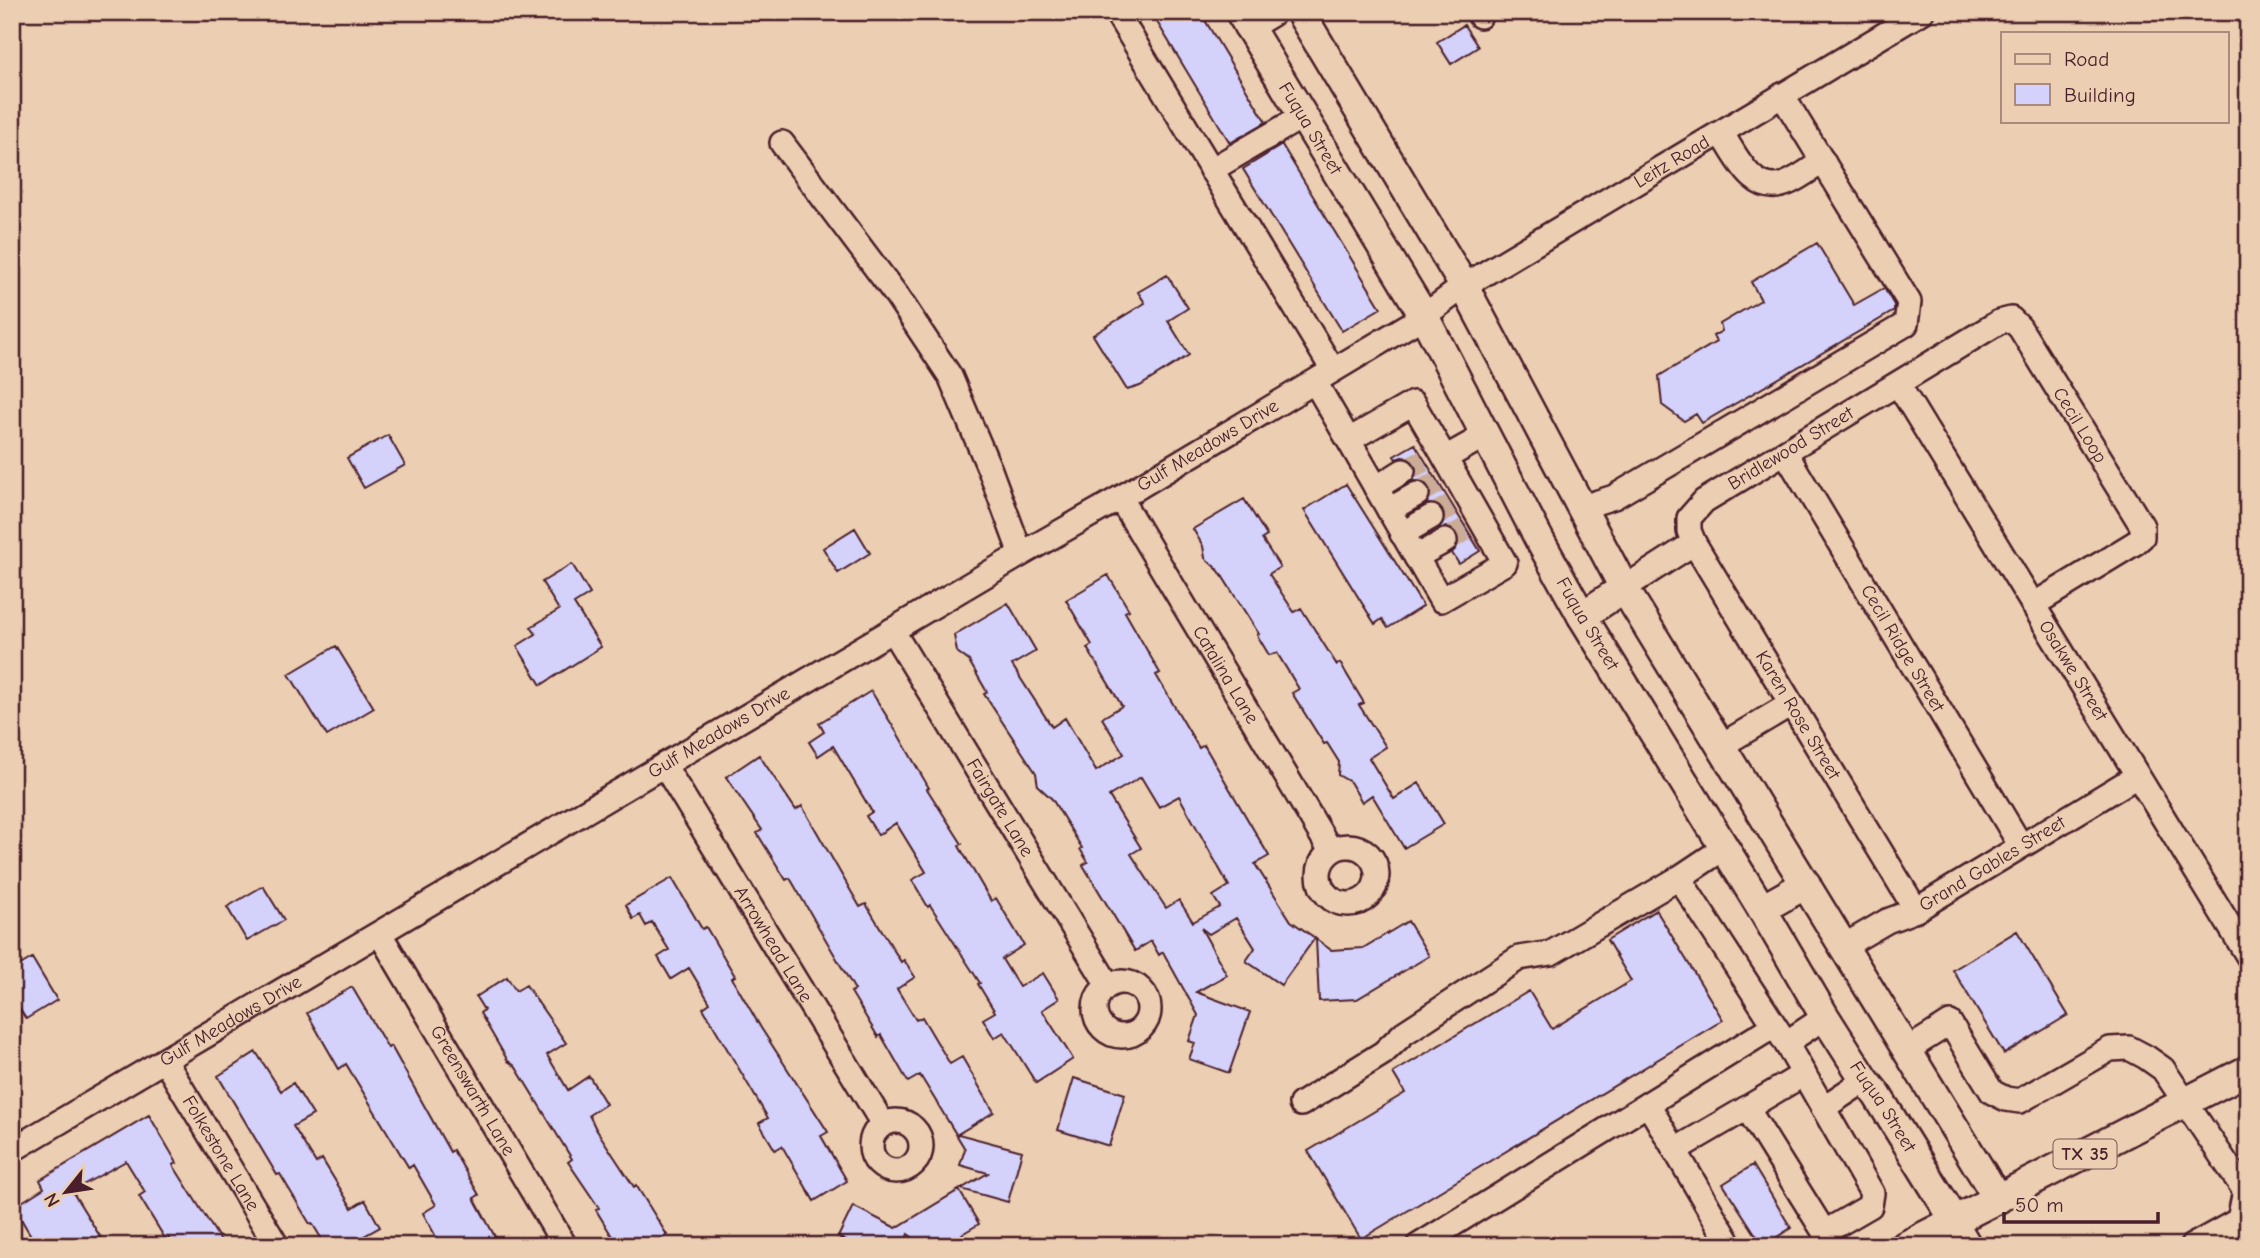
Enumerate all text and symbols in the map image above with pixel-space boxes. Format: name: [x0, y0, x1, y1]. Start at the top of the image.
legend: [2001, 32, 2228, 122]
text: Road: [2064, 47, 2109, 71]
street label: Fuqua Street: [1274, 78, 1347, 179]
text: Building: [2064, 83, 2136, 107]
street label: Leitz Road: [1630, 131, 1713, 193]
street label: Cecil Loop: [2048, 383, 2111, 467]
street label: Gulf Meadows Drive: [1133, 395, 1283, 496]
street label: Bridlewood Street: [1724, 402, 1858, 495]
street label: Fuqua Street: [1552, 574, 1624, 675]
street label: Cecil Ridge Street: [1856, 581, 1950, 717]
street label: Osakwe Street: [2034, 616, 2113, 725]
street label: Catalina Lane: [1188, 622, 1263, 728]
street label: Karen Rose Street: [1751, 647, 1845, 784]
street label: Gulf Meadows Drive: [644, 682, 794, 783]
street label: Fairgate Lane: [962, 755, 1038, 861]
street label: Grand Gables Street: [1915, 811, 2070, 916]
street label: Arrowhead Lane: [730, 882, 817, 1006]
street label: Gulf Meadows Drive: [156, 970, 306, 1071]
street label: Greenswarth Lane: [426, 1021, 520, 1160]
street label: Fuqua Street: [1845, 1057, 1921, 1156]
street label: Folkestone Lane: [178, 1092, 264, 1215]
road number: TX 35: [2054, 1140, 2116, 1168]
north arrow: [32, 1156, 102, 1226]
scale bar: [2004, 1181, 2158, 1225]
text: N: [40, 1189, 65, 1211]
text: 50 m: [2015, 1193, 2064, 1217]

